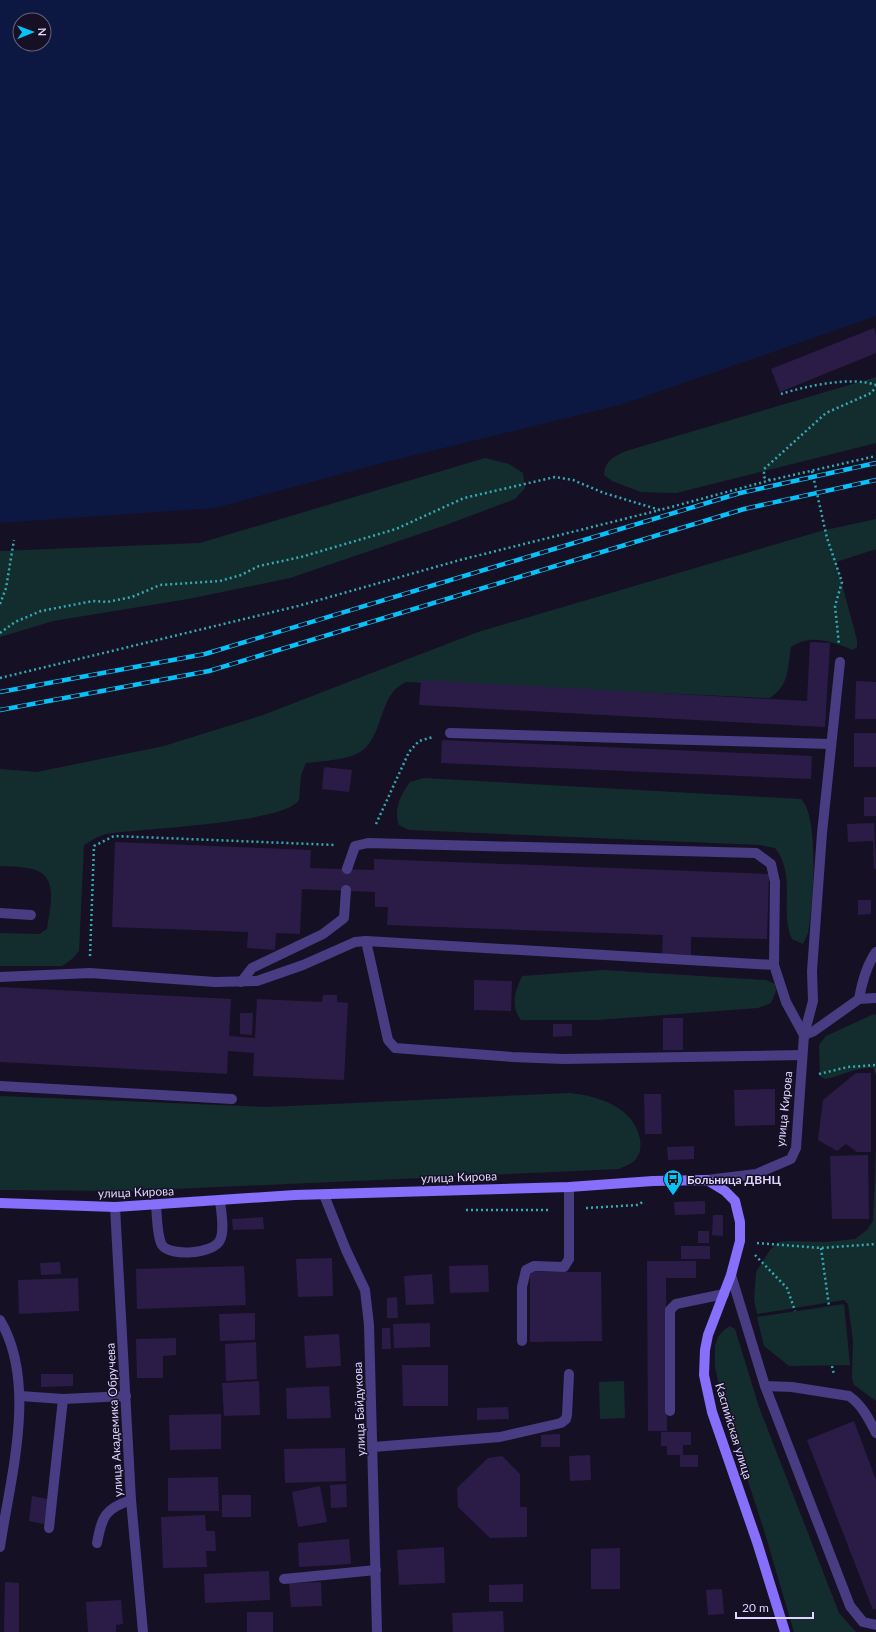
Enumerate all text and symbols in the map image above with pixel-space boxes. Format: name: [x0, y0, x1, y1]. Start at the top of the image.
north arrow: [12, 12, 52, 52]
text: N: [36, 27, 49, 36]
street label: улица Кирова: [773, 1070, 795, 1148]
street label: улица Кирова: [421, 1168, 497, 1186]
bus stop icon: Больница ДВНЦ: [662, 1168, 684, 1196]
place label: Больница ДВНЦ: [687, 1172, 781, 1187]
street label: улица Кирова: [98, 1183, 174, 1201]
street label: улица Академика Обручева: [102, 1343, 126, 1497]
street label: улица Байдукова: [350, 1362, 368, 1456]
street label: Каспийская улица: [712, 1381, 756, 1481]
scale bar: [736, 1594, 813, 1620]
text: 20 m: [742, 1600, 769, 1615]

